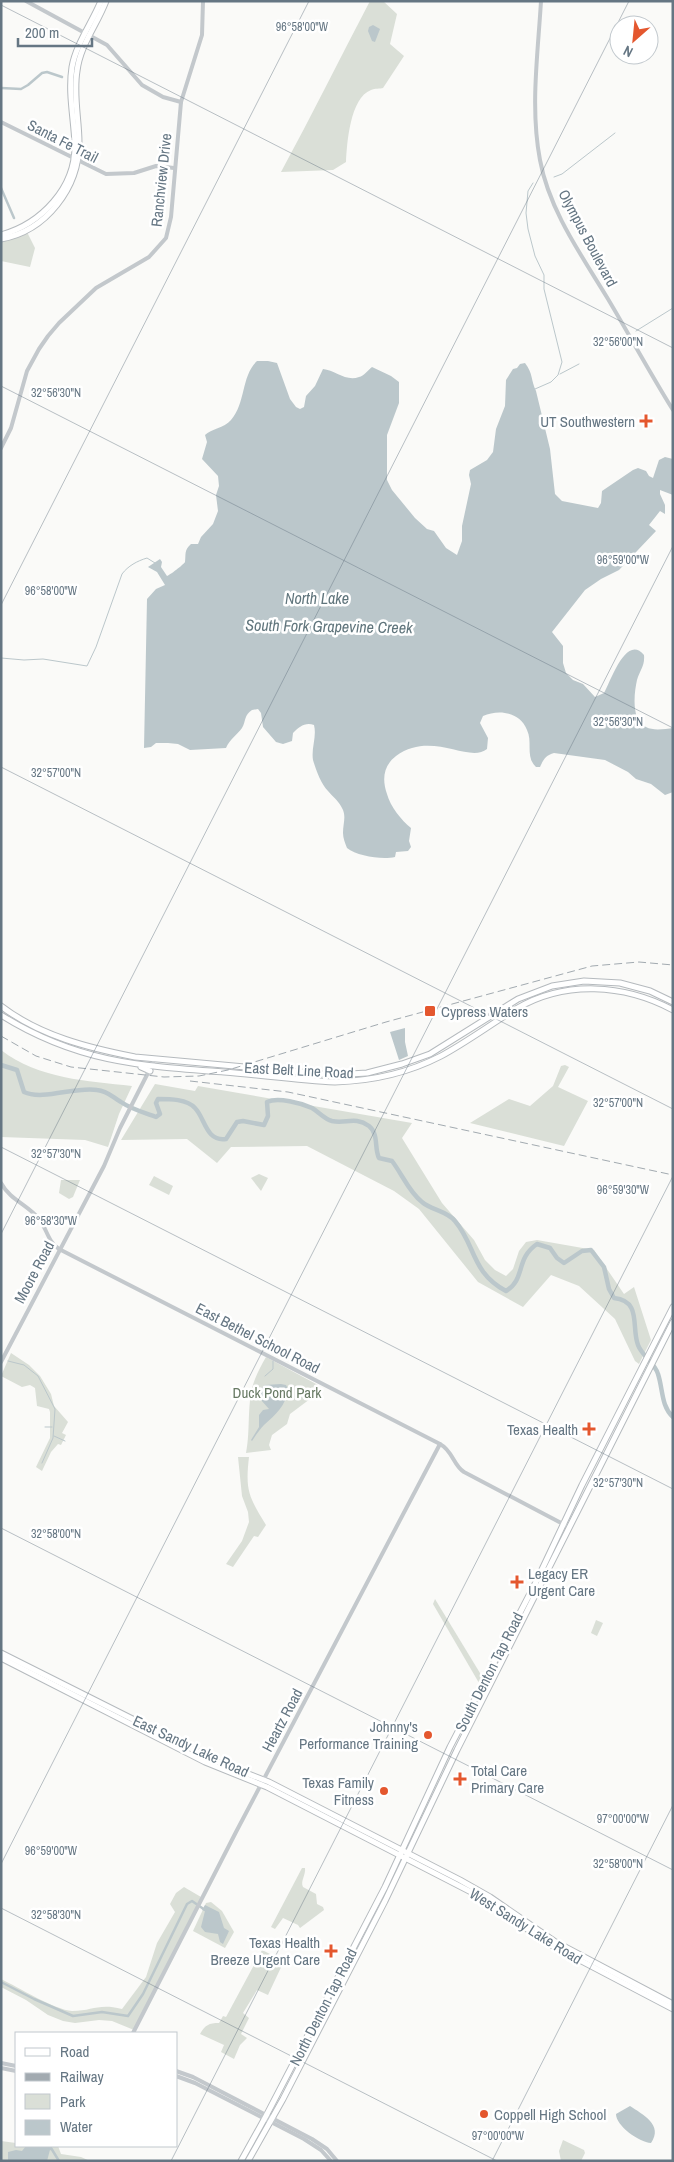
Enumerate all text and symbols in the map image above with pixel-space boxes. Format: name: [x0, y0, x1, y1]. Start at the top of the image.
scale bar: [18, 15, 91, 47]
north arrow: [609, 15, 659, 65]
text: 96°58'00"W: [276, 19, 329, 35]
text: 200 m: [25, 22, 59, 43]
text: N: [620, 42, 636, 61]
street label: Santa Fe Trail: [24, 114, 102, 168]
street label: Ranchview Drive: [146, 132, 176, 228]
street label: Olympus Boulevard: [554, 186, 622, 290]
text: 32°56'00"N: [593, 334, 643, 350]
text: 32°56'30"N: [31, 385, 81, 401]
place label: UT Southwestern: [540, 411, 635, 432]
marker: UT Southwestern: [639, 414, 653, 428]
text: 96°59'00"W: [597, 552, 650, 568]
text: 96°58'00"W: [25, 583, 78, 599]
water label: North Lake: [285, 587, 349, 609]
water label: South Fork Grapevine Creek: [245, 614, 413, 638]
text: 32°56'30"N: [593, 714, 643, 730]
text: 32°57'00"N: [31, 765, 81, 781]
place label: Cypress Waters: [441, 1001, 528, 1022]
marker: Cypress Waters: [423, 1004, 437, 1018]
street label: East Belt Line Road: [244, 1057, 354, 1083]
text: 32°57'00"N: [593, 1095, 643, 1111]
text: 32°57'30"N: [31, 1146, 81, 1162]
text: 96°59'30"W: [597, 1182, 650, 1198]
text: 96°58'30"W: [25, 1213, 78, 1229]
street label: Moore Road: [9, 1237, 59, 1307]
street label: East Bethel School Road: [192, 1298, 324, 1378]
park label: Duck Pond Park: [233, 1382, 322, 1403]
place label: Texas Health: [507, 1419, 578, 1440]
marker: Texas Health: [582, 1422, 596, 1436]
text: 32°57'30"N: [593, 1475, 643, 1491]
text: 32°58'00"N: [31, 1526, 81, 1542]
place label: Legacy ER Urgent Care: [528, 1563, 595, 1601]
marker: Legacy ER Urgent Care: [510, 1575, 524, 1589]
street label: South Denton Tap Road: [450, 1609, 528, 1735]
street label: Heartz Road: [257, 1685, 307, 1755]
street label: East Sandy Lake Road: [130, 1710, 252, 1782]
place label: Johnny's Performance Training: [299, 1716, 418, 1754]
marker: Johnny's Performance Training: [422, 1729, 434, 1741]
place label: Total Care Primary Care: [471, 1760, 544, 1798]
place label: Texas Family Fitness: [302, 1772, 375, 1810]
marker: Total Care Primary Care: [453, 1772, 467, 1786]
marker: Texas Family Fitness: [378, 1785, 390, 1797]
text: 97°00'00"W: [597, 1811, 650, 1827]
text: 96°59'00"W: [25, 1843, 78, 1859]
text: 32°58'00"N: [593, 1856, 643, 1872]
street label: West Sandy Lake Road: [466, 1883, 586, 1969]
text: 32°58'30"N: [31, 1907, 81, 1923]
place label: Texas Health Breeze Urgent Care: [211, 1932, 320, 1970]
marker: Texas Health Breeze Urgent Care: [324, 1944, 338, 1958]
street label: North Denton Tap Road: [284, 1945, 362, 2069]
legend: [15, 2032, 178, 2147]
text: Road: [60, 2041, 89, 2062]
text: Railway: [60, 2066, 105, 2087]
text: Park: [60, 2091, 86, 2112]
place label: Coppell High School: [494, 2104, 606, 2125]
marker: Coppell High School: [478, 2108, 490, 2120]
text: Water: [60, 2116, 92, 2137]
text: 97°00'00"W: [472, 2128, 525, 2144]

